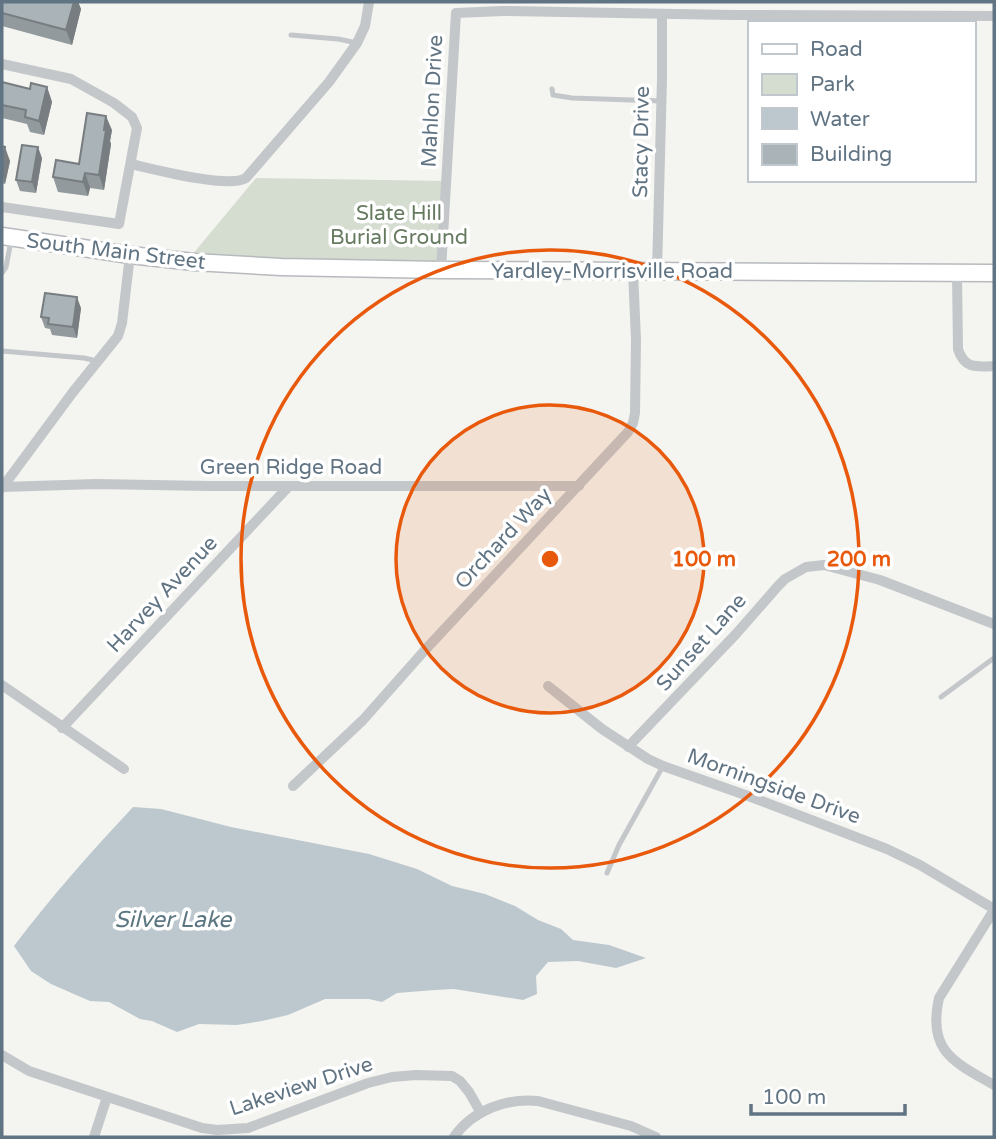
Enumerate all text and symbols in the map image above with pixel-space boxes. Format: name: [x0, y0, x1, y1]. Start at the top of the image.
legend: [748, 21, 975, 182]
street label: Mahlon Drive: [417, 34, 448, 168]
text: Road: [810, 37, 863, 62]
text: Park: [810, 72, 855, 97]
street label: Stacy Drive: [628, 86, 655, 198]
text: Water: [810, 107, 870, 132]
text: Building: [810, 142, 892, 167]
park label: Slate Hill Burial Ground: [330, 201, 468, 250]
street label: South Main Street: [25, 228, 207, 275]
street label: Yardley-Morrisville Road: [491, 259, 733, 284]
street label: Green Ridge Road: [200, 455, 382, 480]
street label: Orchard Way: [450, 482, 557, 594]
street label: Harvey Avenue: [102, 531, 223, 658]
centre of rings: [538, 547, 562, 571]
text: 100 m: [672, 547, 736, 572]
text: 200 m: [827, 547, 891, 572]
street label: Sunset Lane: [651, 588, 752, 696]
street label: Morningside Drive: [684, 744, 864, 829]
water label: Silver Lake: [115, 906, 233, 934]
street label: Lakeview Drive: [226, 1052, 376, 1121]
scale bar: [751, 1072, 905, 1116]
text: 100 m: [762, 1085, 826, 1110]

